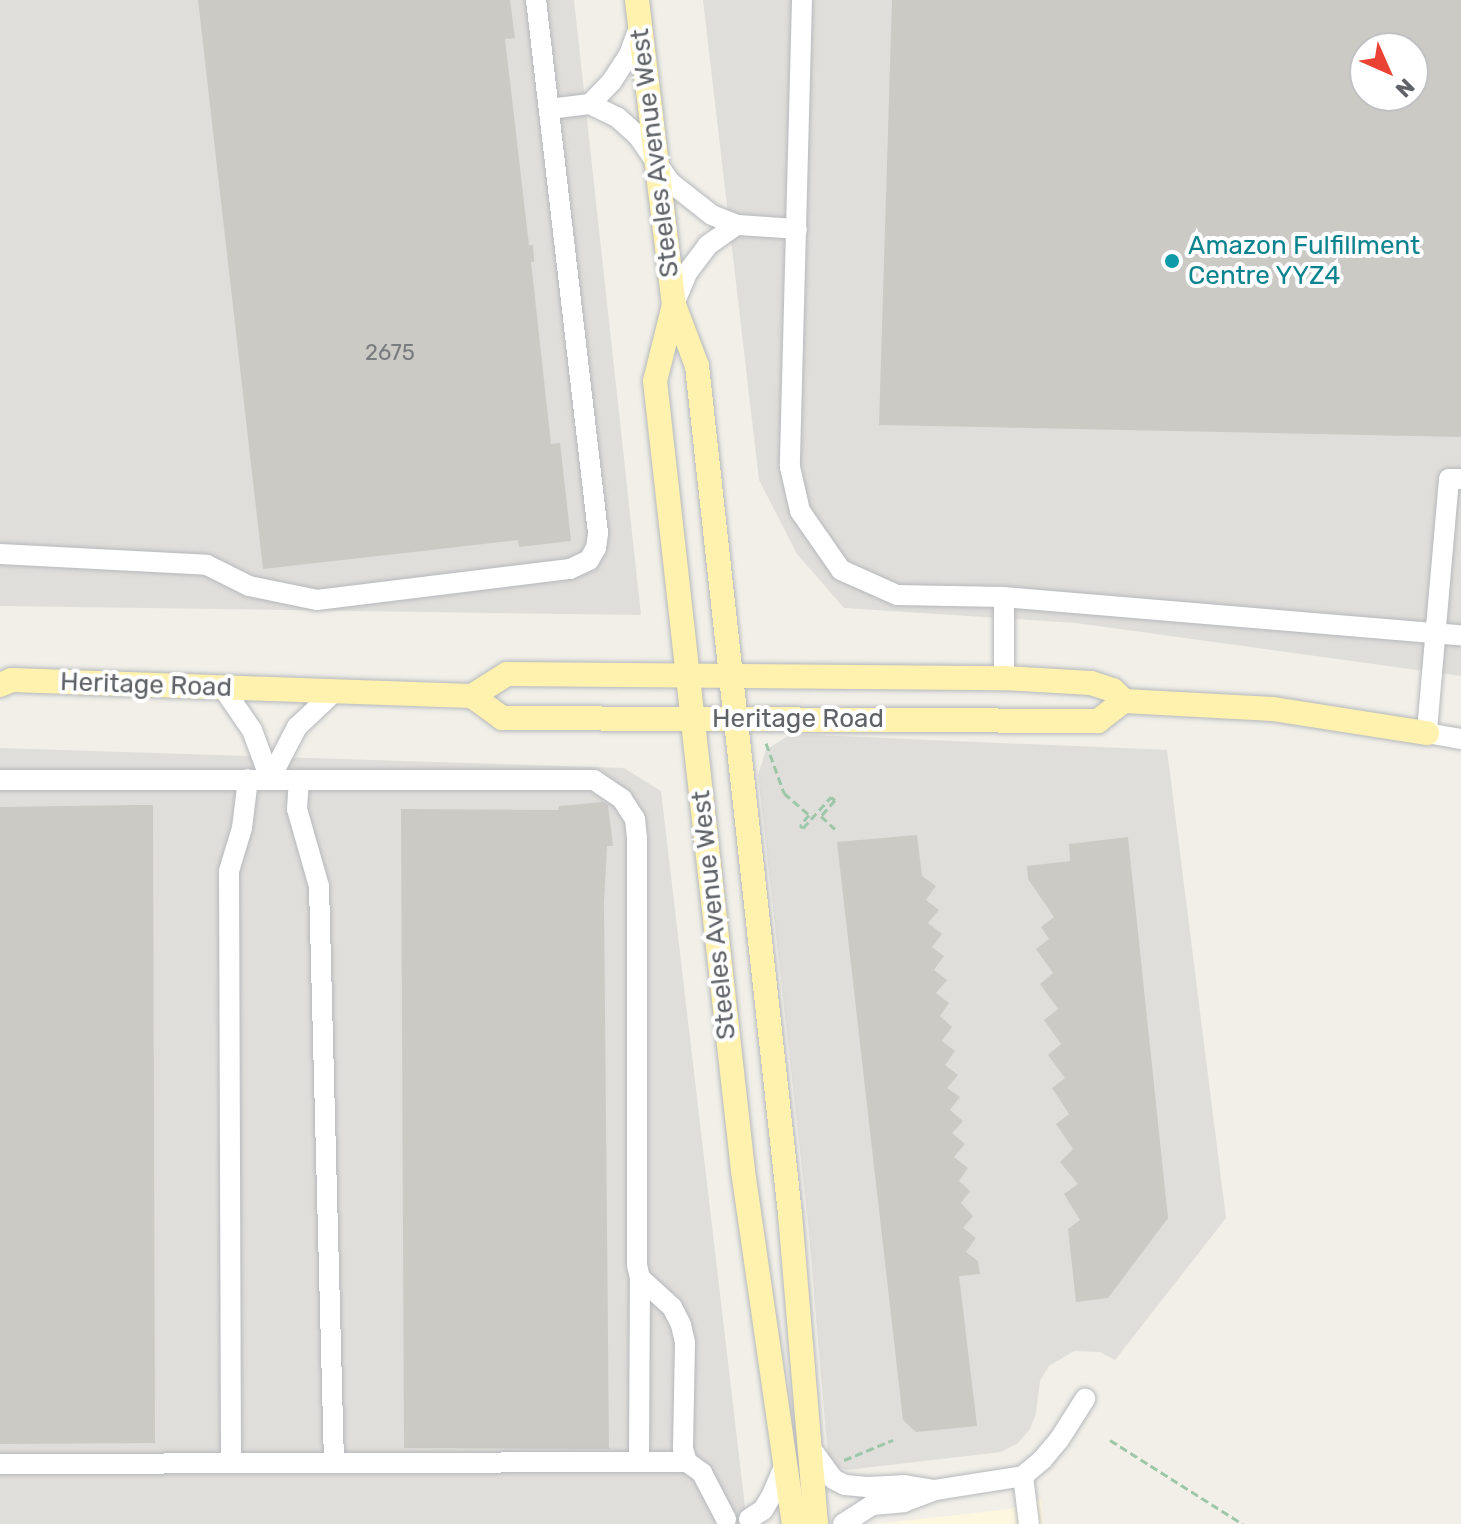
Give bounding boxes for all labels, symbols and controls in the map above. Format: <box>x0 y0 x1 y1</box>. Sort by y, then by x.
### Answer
street label: Steeles Avenue West <box>624 26 686 280</box>
north arrow <box>1349 32 1429 112</box>
text: N <box>1390 73 1420 103</box>
place label: Amazon Fulfillment Centre YYZ4 <box>1188 230 1420 292</box>
marker: Amazon Fulfillment Centre YYZ4 <box>1163 252 1181 270</box>
house number: 2675 <box>365 340 415 366</box>
street label: Heritage Road <box>60 666 232 704</box>
street label: Heritage Road <box>712 703 884 735</box>
street label: Steeles Avenue West <box>685 788 743 1042</box>

